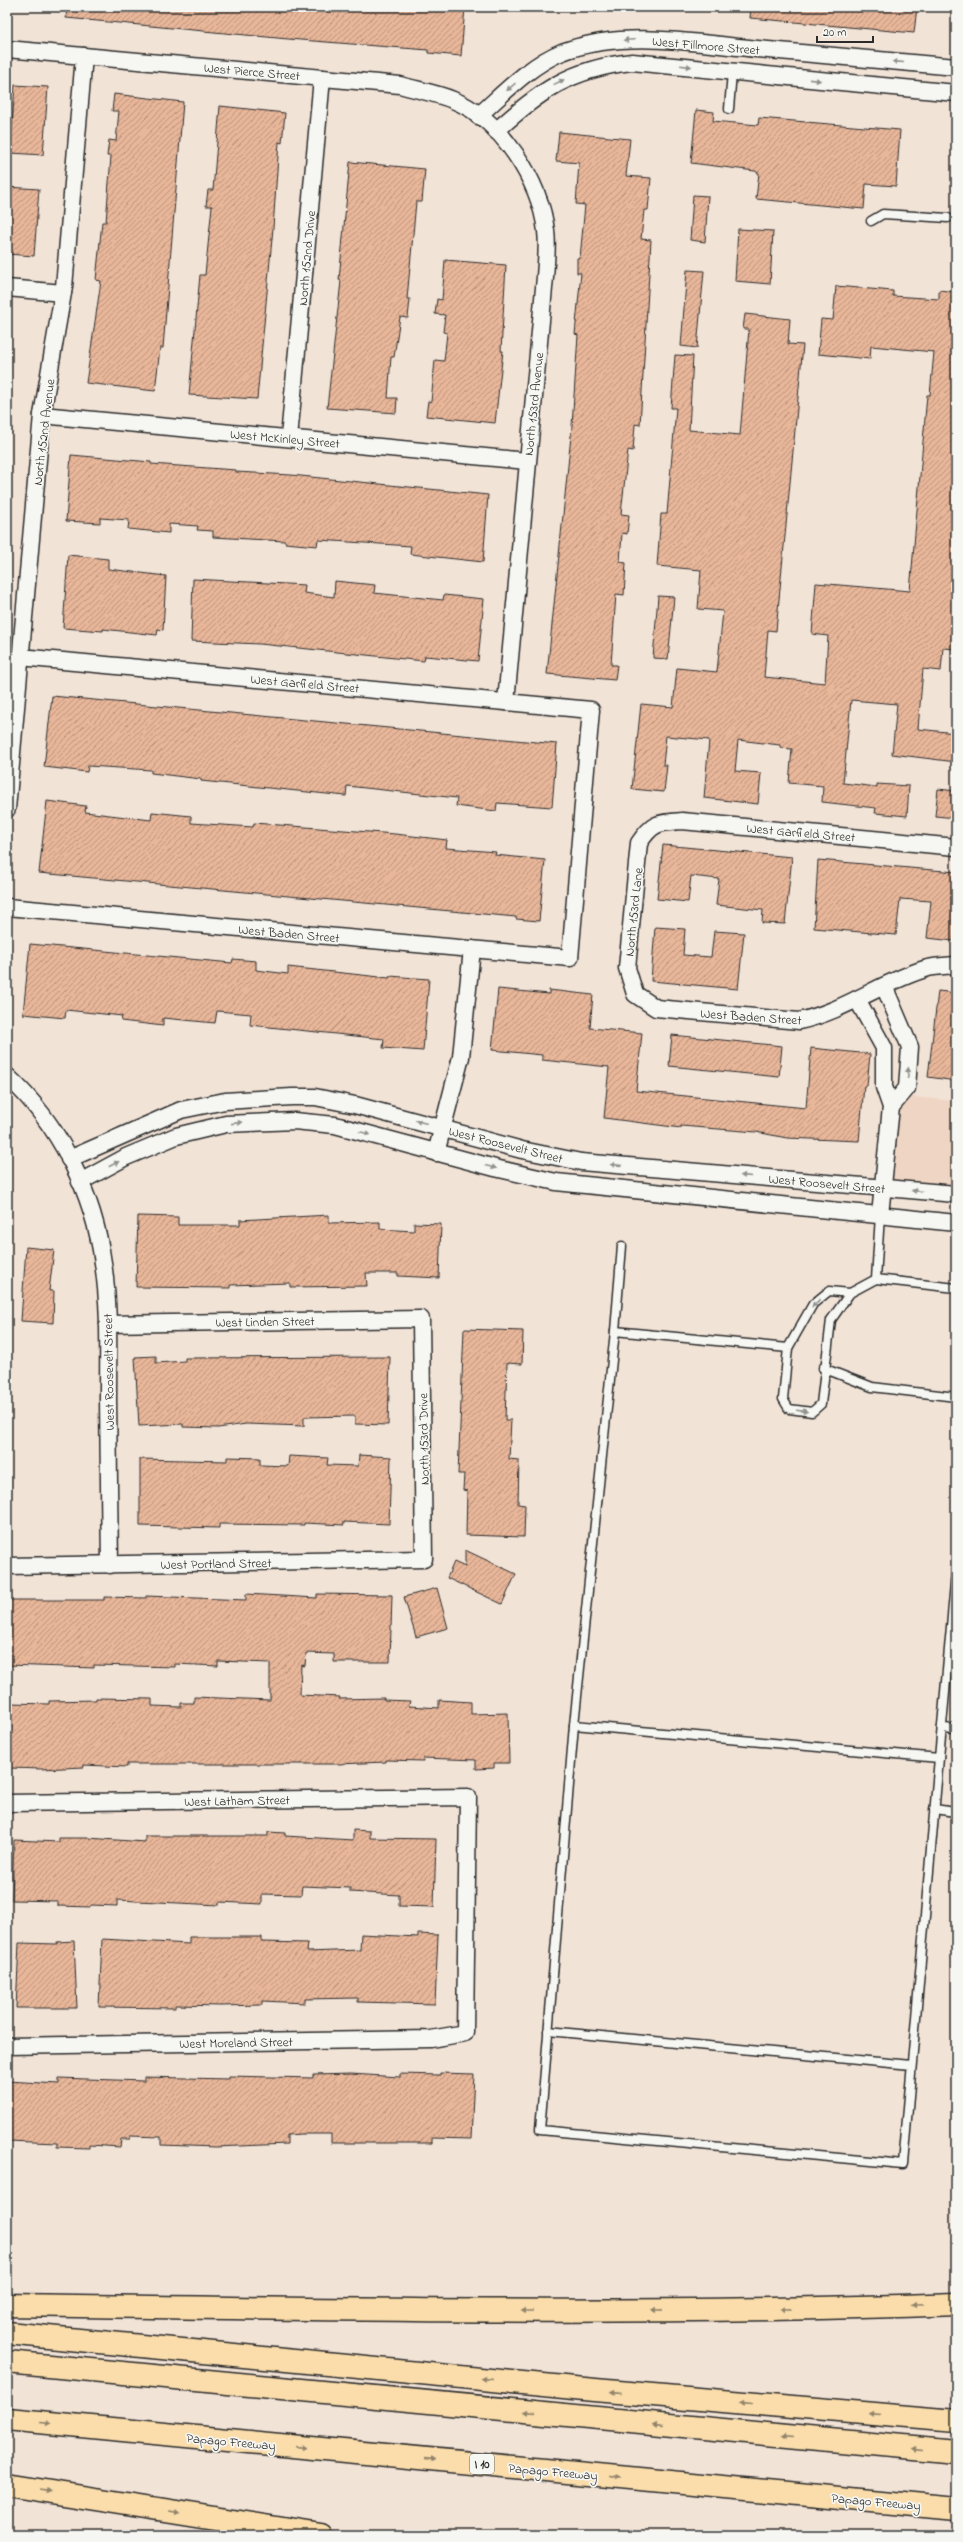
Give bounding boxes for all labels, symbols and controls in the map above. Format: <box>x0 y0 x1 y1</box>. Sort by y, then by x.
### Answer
scale bar <box>817 18 873 44</box>
text: 20 m <box>823 24 846 42</box>
street label: West Fillmore Street <box>651 32 761 61</box>
one-way arrow <box>623 37 635 44</box>
one-way arrow <box>891 58 904 65</box>
street label: West Pierce Street <box>203 59 301 86</box>
one-way arrow <box>680 63 692 69</box>
one-way arrow <box>809 77 821 83</box>
one-way arrow <box>554 79 565 85</box>
one-way arrow <box>506 82 516 92</box>
street label: North 152nd Drive <box>294 210 321 307</box>
street label: North 153rd Avenue <box>520 351 549 457</box>
street label: North 152nd Avenue <box>29 378 60 487</box>
street label: West McKinley Street <box>229 425 341 455</box>
street label: West Garfield Street <box>250 670 361 699</box>
street label: West Garfield Street <box>746 819 857 848</box>
street label: North 153rd Lane <box>620 867 649 957</box>
street label: West Baden Street <box>238 921 341 948</box>
street label: West Baden Street <box>700 1004 803 1031</box>
one-way arrow <box>905 1067 912 1079</box>
one-way arrow <box>415 1119 427 1125</box>
one-way arrow <box>231 1120 243 1126</box>
street label: West Roosevelt Street <box>447 1122 565 1169</box>
one-way arrow <box>360 1130 372 1136</box>
one-way arrow <box>109 1161 120 1167</box>
one-way arrow <box>610 1161 622 1168</box>
one-way arrow <box>485 1164 497 1170</box>
street label: West Roosevelt Street <box>768 1170 887 1199</box>
one-way arrow <box>740 1173 752 1180</box>
one-way arrow <box>911 1188 923 1194</box>
one-way arrow <box>811 1298 821 1307</box>
street label: West Linden Street <box>215 1312 315 1333</box>
street label: West Roosevelt Street <box>99 1313 120 1431</box>
street label: North 153rd Drive <box>414 1393 435 1485</box>
one-way arrow <box>796 1408 808 1414</box>
street label: West Portland Street <box>160 1554 272 1575</box>
street label: West Latham Street <box>184 1791 291 1812</box>
street label: West Moreland Street <box>179 2033 294 2054</box>
one-way arrow <box>911 2302 923 2309</box>
one-way arrow <box>780 2306 793 2312</box>
one-way arrow <box>650 2307 663 2313</box>
one-way arrow <box>520 2308 533 2314</box>
one-way arrow <box>481 2376 493 2383</box>
one-way arrow <box>610 2388 622 2395</box>
one-way arrow <box>740 2400 752 2406</box>
one-way arrow <box>523 2408 535 2415</box>
one-way arrow <box>869 2411 881 2418</box>
one-way arrow <box>40 2420 52 2426</box>
one-way arrow <box>652 2421 664 2427</box>
street label: Papago Freeway <box>185 2429 276 2457</box>
one-way arrow <box>782 2433 794 2440</box>
one-way arrow <box>295 2444 307 2450</box>
one-way arrow <box>911 2445 923 2452</box>
road number: I 10 <box>470 2454 494 2474</box>
one-way arrow <box>424 2456 436 2463</box>
street label: Papago Freeway <box>507 2459 598 2487</box>
one-way arrow <box>609 2473 621 2480</box>
one-way arrow <box>39 2488 52 2494</box>
street label: Papago Freeway <box>830 2489 921 2517</box>
one-way arrow <box>168 2509 180 2515</box>

